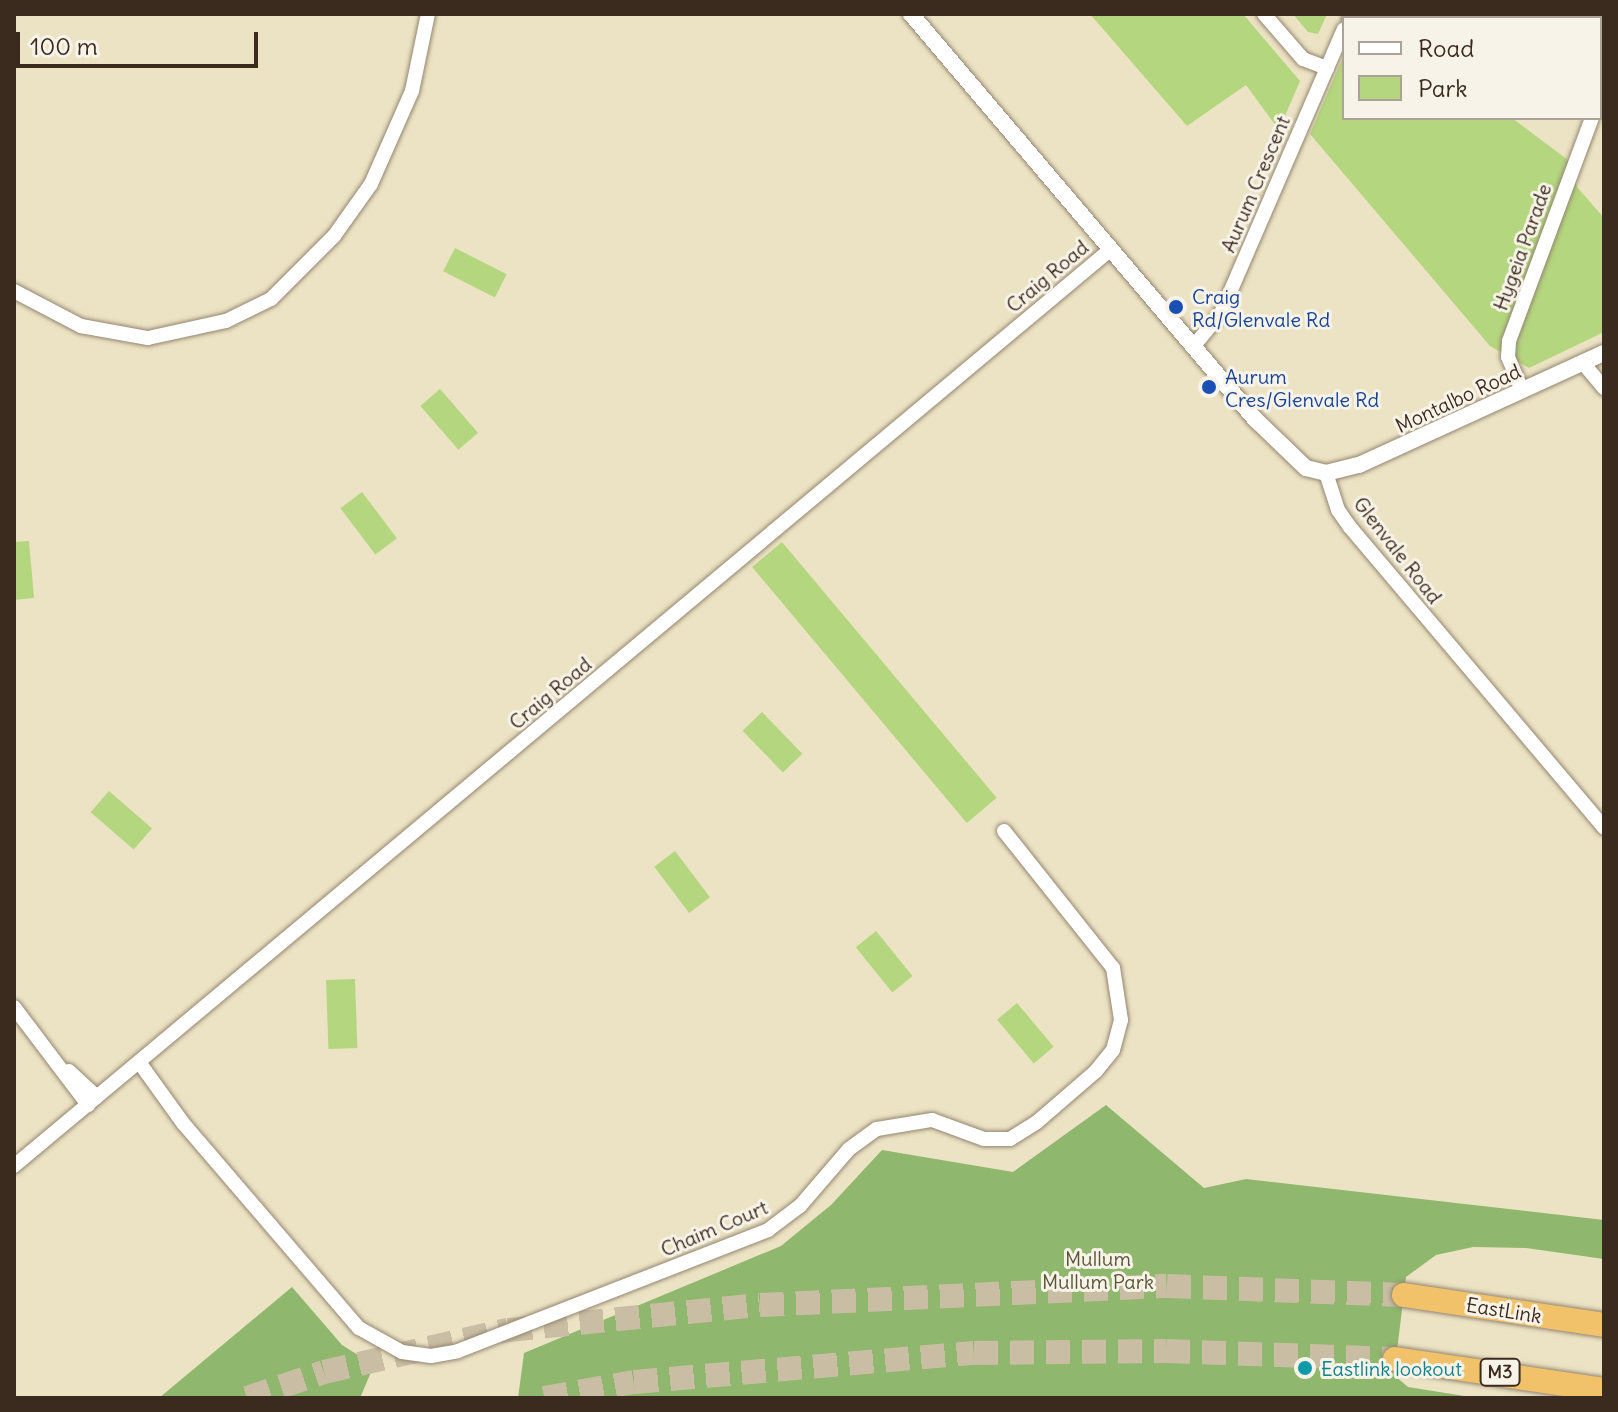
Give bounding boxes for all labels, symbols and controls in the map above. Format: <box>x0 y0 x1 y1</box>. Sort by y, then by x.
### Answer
scale bar <box>20 16 262 66</box>
legend <box>1342 16 1602 120</box>
text: 100 m <box>30 31 98 61</box>
text: Road <box>1418 33 1474 63</box>
text: Park <box>1418 73 1468 103</box>
street label: Aurum Crescent <box>1215 112 1295 256</box>
street label: Hygeia Parade <box>1488 180 1556 314</box>
street label: Craig Road <box>1001 235 1093 317</box>
place label: Craig Rd/Glenvale Rd <box>1192 284 1330 331</box>
marker: Craig Rd/Glenvale Rd <box>1167 298 1185 316</box>
street label: Montalbo Road <box>1392 359 1524 437</box>
place label: Aurum Cres/Glenvale Rd <box>1225 364 1379 411</box>
marker: Aurum Cres/Glenvale Rd <box>1200 378 1218 396</box>
street label: Glenvale Road <box>1349 492 1447 608</box>
street label: Craig Road <box>504 652 596 734</box>
street label: Chaim Court <box>657 1195 771 1261</box>
park label: Mullum Mullum Park <box>1042 1246 1154 1293</box>
street label: EastLink <box>1465 1292 1543 1328</box>
place label: Eastlink lookout <box>1321 1356 1462 1380</box>
road number: M3 <box>1478 1358 1522 1386</box>
marker: Eastlink lookout <box>1296 1359 1314 1377</box>

